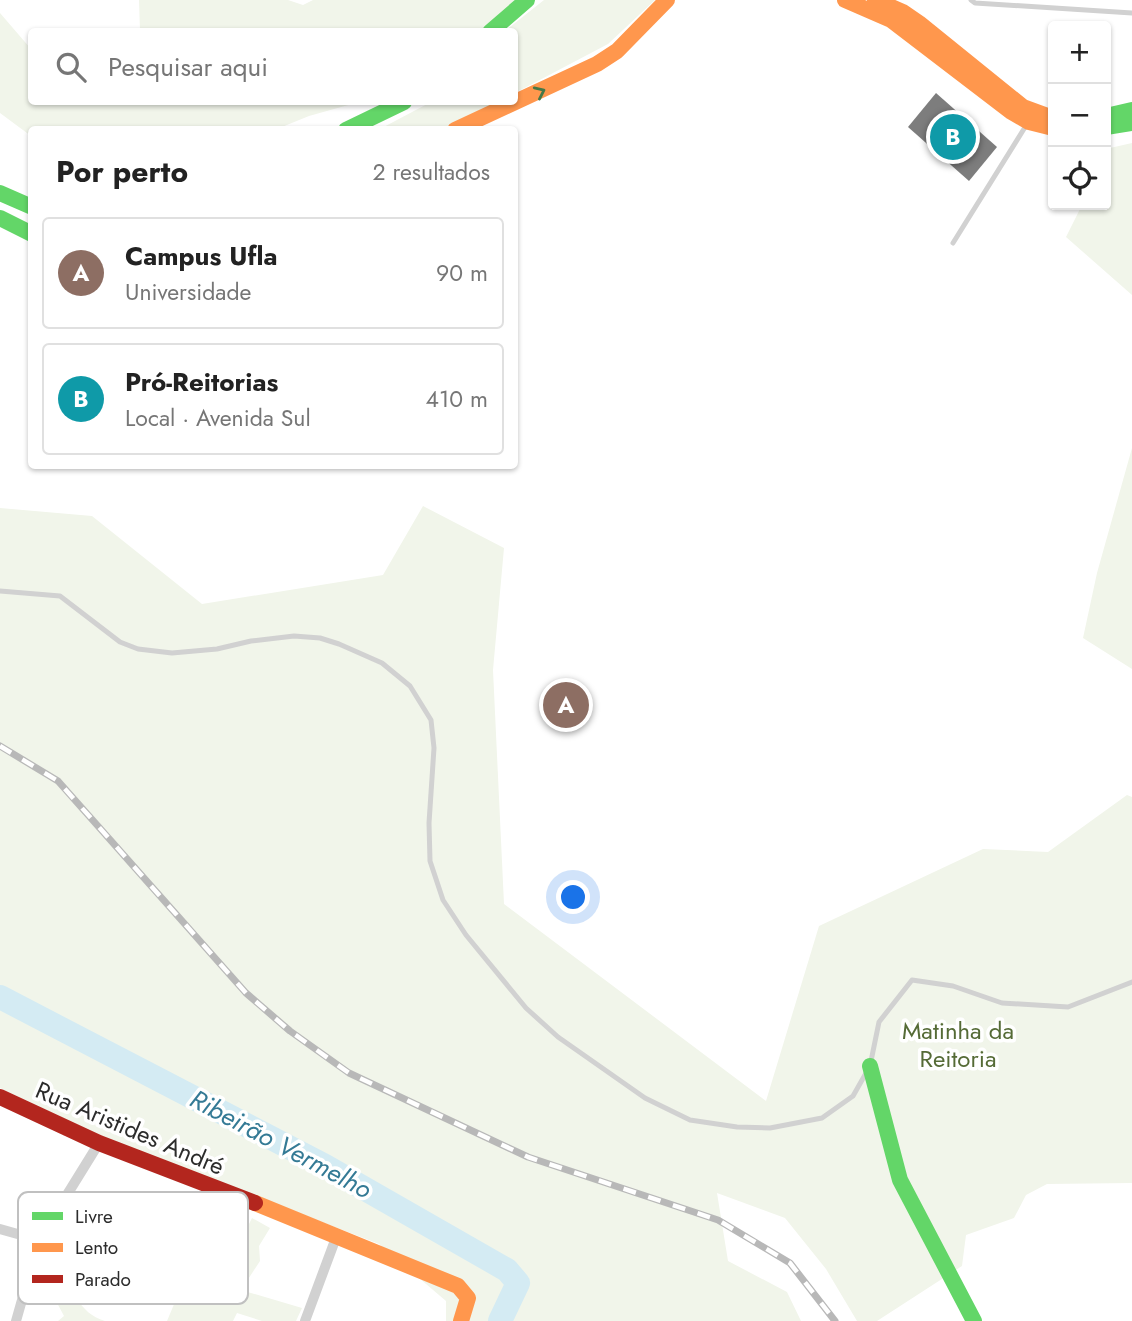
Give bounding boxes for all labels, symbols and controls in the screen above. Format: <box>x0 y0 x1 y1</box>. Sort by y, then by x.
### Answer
map controls <box>1048 21 1111 210</box>
button: + <box>1048 21 1111 84</box>
search box <box>28 28 518 105</box>
icon: search <box>52 48 90 86</box>
text: Pesquisar aqui <box>108 48 268 86</box>
button: − <box>1048 84 1111 147</box>
one-way arrow <box>532 86 545 100</box>
pin: B <box>930 111 976 163</box>
button: locate <box>1048 147 1111 210</box>
text: Por perto <box>56 150 188 193</box>
text: 2 resultados <box>372 155 490 189</box>
text: Campus Ufla <box>125 237 277 275</box>
text: A <box>73 256 89 290</box>
text: 90 m <box>436 256 488 290</box>
text: Universidade <box>125 275 251 309</box>
text: Pró-Reitorias <box>125 363 278 401</box>
text: B <box>73 382 89 416</box>
text: 410 m <box>426 382 488 416</box>
text: Local · Avenida Sul <box>125 401 311 435</box>
pin: A <box>543 679 589 731</box>
your location <box>556 880 590 914</box>
park label: Matinha da Reitoria <box>902 1013 1014 1076</box>
street label: Rua Aristides André <box>30 1072 230 1184</box>
water label: Ribeirão Vermelho <box>183 1080 379 1208</box>
legend <box>18 1192 248 1304</box>
text: Livre <box>75 1203 113 1230</box>
text: Lento <box>75 1234 118 1261</box>
text: Parado <box>75 1266 131 1293</box>

